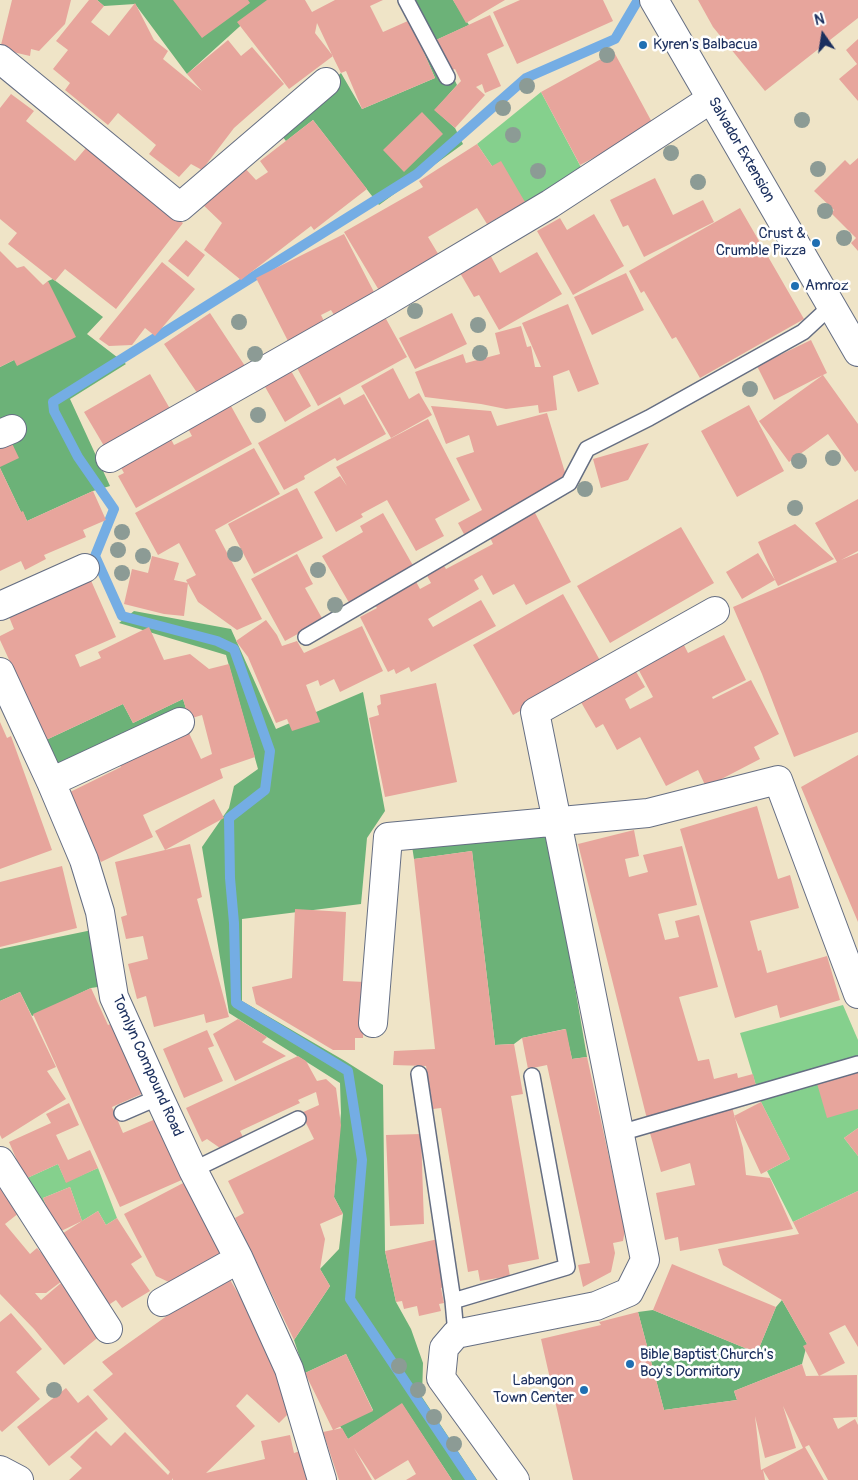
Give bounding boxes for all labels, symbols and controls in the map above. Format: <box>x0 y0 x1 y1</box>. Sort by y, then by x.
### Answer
north arrow <box>798 10 848 60</box>
text: N <box>813 11 826 29</box>
place label: Kyren's Balbacua <box>653 36 758 54</box>
marker: Kyren's Balbacua <box>637 39 649 51</box>
street label: Salvador Extension <box>704 94 778 206</box>
place label: Crust & Crumble Pizza <box>716 225 806 260</box>
marker: Crust & Crumble Pizza <box>810 237 822 249</box>
place label: Amroz <box>805 277 849 295</box>
marker: Amroz <box>789 280 801 292</box>
street label: Tomlyn Compound Road <box>108 992 186 1140</box>
place label: Bible Baptist Church's Boy's Dormitory <box>640 1346 774 1381</box>
marker: Bible Baptist Church's Boy's Dormitory <box>624 1358 636 1370</box>
place label: Labangon Town Center <box>493 1372 574 1407</box>
marker: Labangon Town Center <box>578 1384 590 1396</box>

